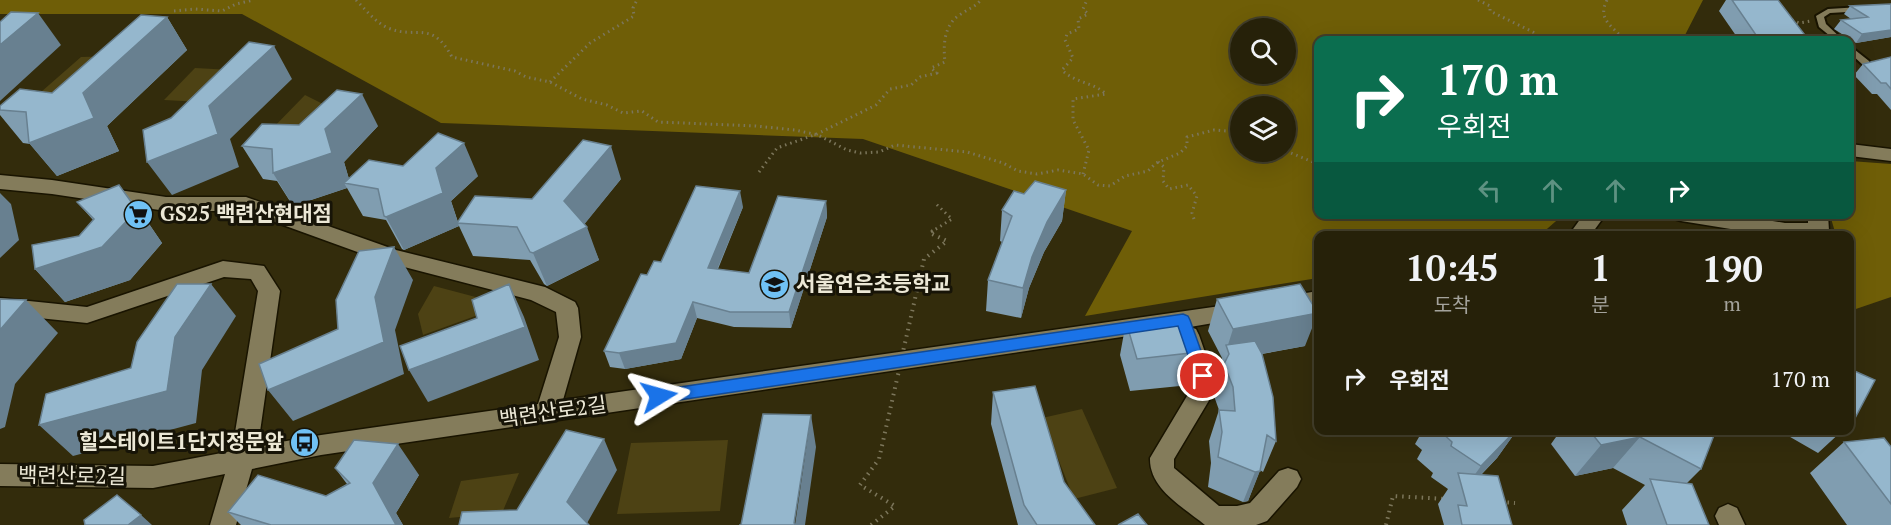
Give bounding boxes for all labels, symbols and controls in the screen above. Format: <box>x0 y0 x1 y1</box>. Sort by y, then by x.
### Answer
map controls <box>1230 18 1296 162</box>
button: search <box>1230 18 1296 84</box>
text: 170 m <box>1437 51 1558 107</box>
icon: right <box>1338 60 1416 138</box>
button: layers <box>1230 96 1296 162</box>
text: 우회전 <box>1437 108 1512 144</box>
icon: left <box>1473 174 1506 207</box>
icon: ahead <box>1536 174 1569 207</box>
icon: ahead <box>1599 174 1632 207</box>
icon: right <box>1662 174 1695 207</box>
supermarket icon: GS25 백련산현대점 <box>123 198 155 230</box>
place label: GS25 백련산현대점 <box>160 199 332 227</box>
text: 10:45 <box>1405 244 1499 291</box>
text: 1 <box>1590 244 1611 291</box>
text: 190 <box>1702 245 1763 292</box>
school or university icon: 서울연은초등학교 <box>759 268 791 300</box>
place label: 서울연은초등학교 <box>796 269 951 297</box>
text: m <box>1724 290 1741 317</box>
text: 도착 <box>1434 291 1470 318</box>
text: 분 <box>1591 291 1610 318</box>
pin <box>1177 350 1228 401</box>
icon: arrive <box>1186 359 1219 392</box>
icon: right <box>1338 362 1371 395</box>
position arrow <box>627 364 691 428</box>
text: 170 m <box>1770 364 1830 393</box>
text: 우회전 <box>1389 365 1450 394</box>
street label: 백련산로2길 <box>498 390 608 432</box>
bus stop icon: 힐스테이트1단지정문앞 <box>289 426 321 458</box>
place label: 힐스테이트1단지정문앞 <box>79 427 284 455</box>
street label: 백련산로2길 <box>18 460 126 490</box>

